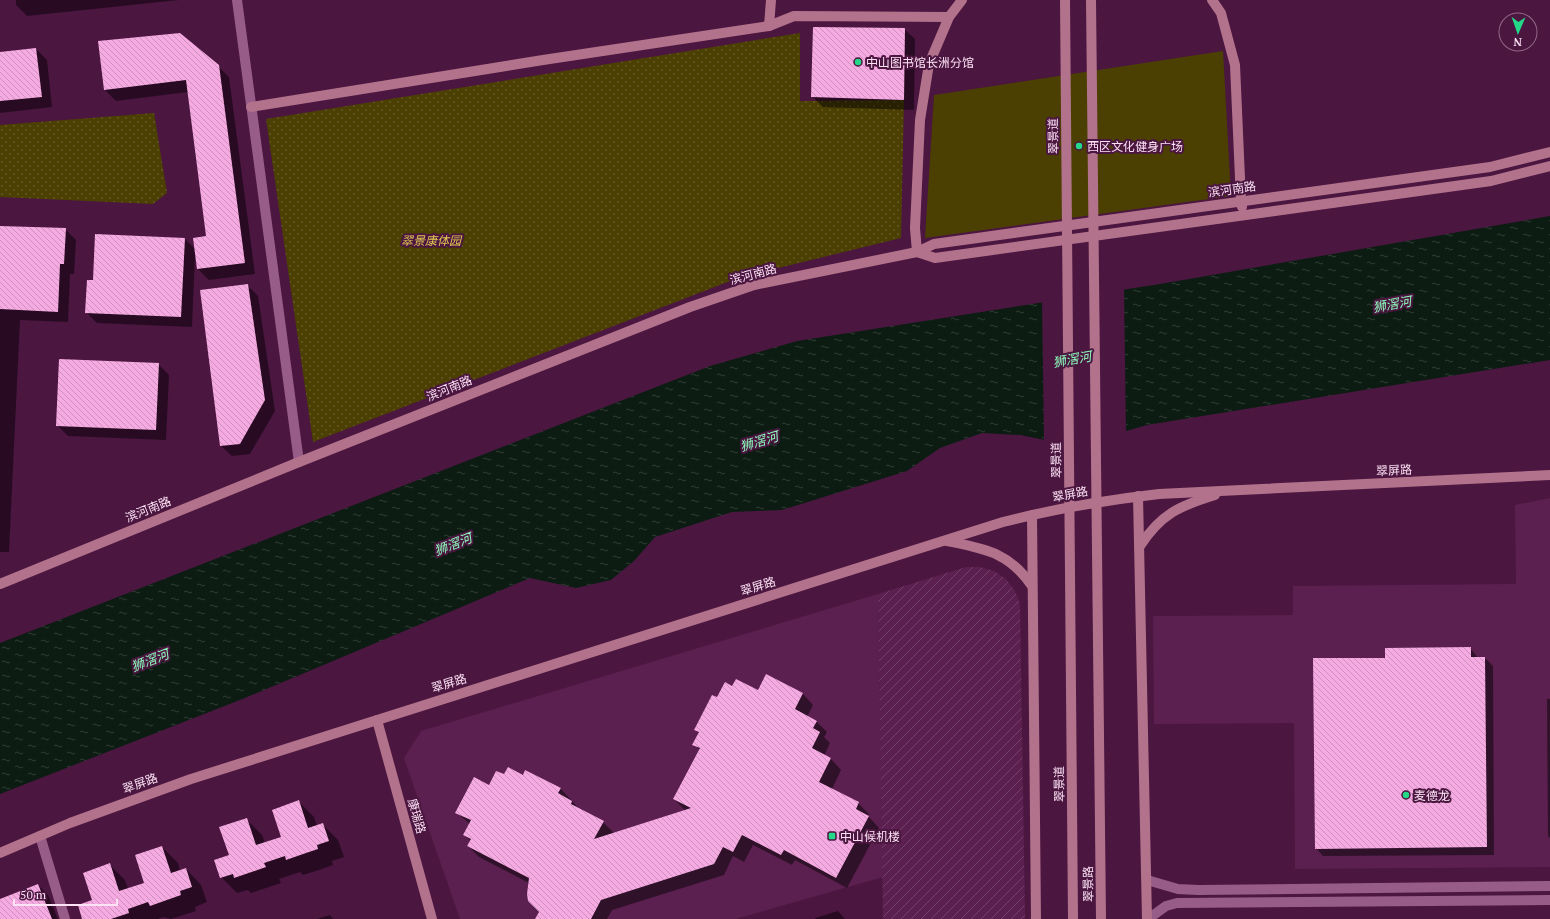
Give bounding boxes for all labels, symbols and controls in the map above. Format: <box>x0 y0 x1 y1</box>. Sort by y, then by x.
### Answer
north arrow <box>1498 12 1538 52</box>
text: N <box>1513 35 1522 49</box>
place label: 中山图书馆长洲分馆 <box>866 55 974 70</box>
marker: 中山图书馆长洲分馆 <box>853 57 863 67</box>
street label: 翠景道 <box>1045 118 1061 154</box>
place label: 西区文化健身广场 <box>1087 139 1183 154</box>
marker: 西区文化健身广场 <box>1074 141 1084 151</box>
street label: 滨河南路 <box>1207 178 1257 200</box>
park label: 翠景康体园 <box>401 233 463 248</box>
street label: 滨河南路 <box>728 261 778 287</box>
water label: 狮滘河 <box>1371 291 1416 316</box>
water label: 狮滘河 <box>1051 346 1096 371</box>
street label: 滨河南路 <box>424 372 474 404</box>
water label: 狮滘河 <box>738 426 783 455</box>
street label: 翠景道 <box>1048 442 1064 478</box>
street label: 翠屏路 <box>1376 462 1412 478</box>
street label: 翠屏路 <box>1051 483 1089 505</box>
street label: 滨河南路 <box>123 493 173 525</box>
water label: 狮滘河 <box>432 528 477 559</box>
street label: 翠屏路 <box>739 574 777 598</box>
water label: 狮滘河 <box>129 644 174 675</box>
street label: 翠屏路 <box>430 671 468 695</box>
street label: 翠景道 <box>1051 766 1067 802</box>
street label: 翠屏路 <box>121 770 159 796</box>
place label: 麦德龙 <box>1414 788 1450 803</box>
marker: 麦德龙 <box>1401 790 1411 800</box>
street label: 康瑞路 <box>405 797 429 835</box>
place label: 中山候机楼 <box>840 829 900 844</box>
marker: 中山候机楼 <box>827 831 837 841</box>
street label: 翠景路 <box>1080 866 1096 902</box>
scale bar <box>14 881 117 907</box>
text: 50 m <box>20 887 47 902</box>

